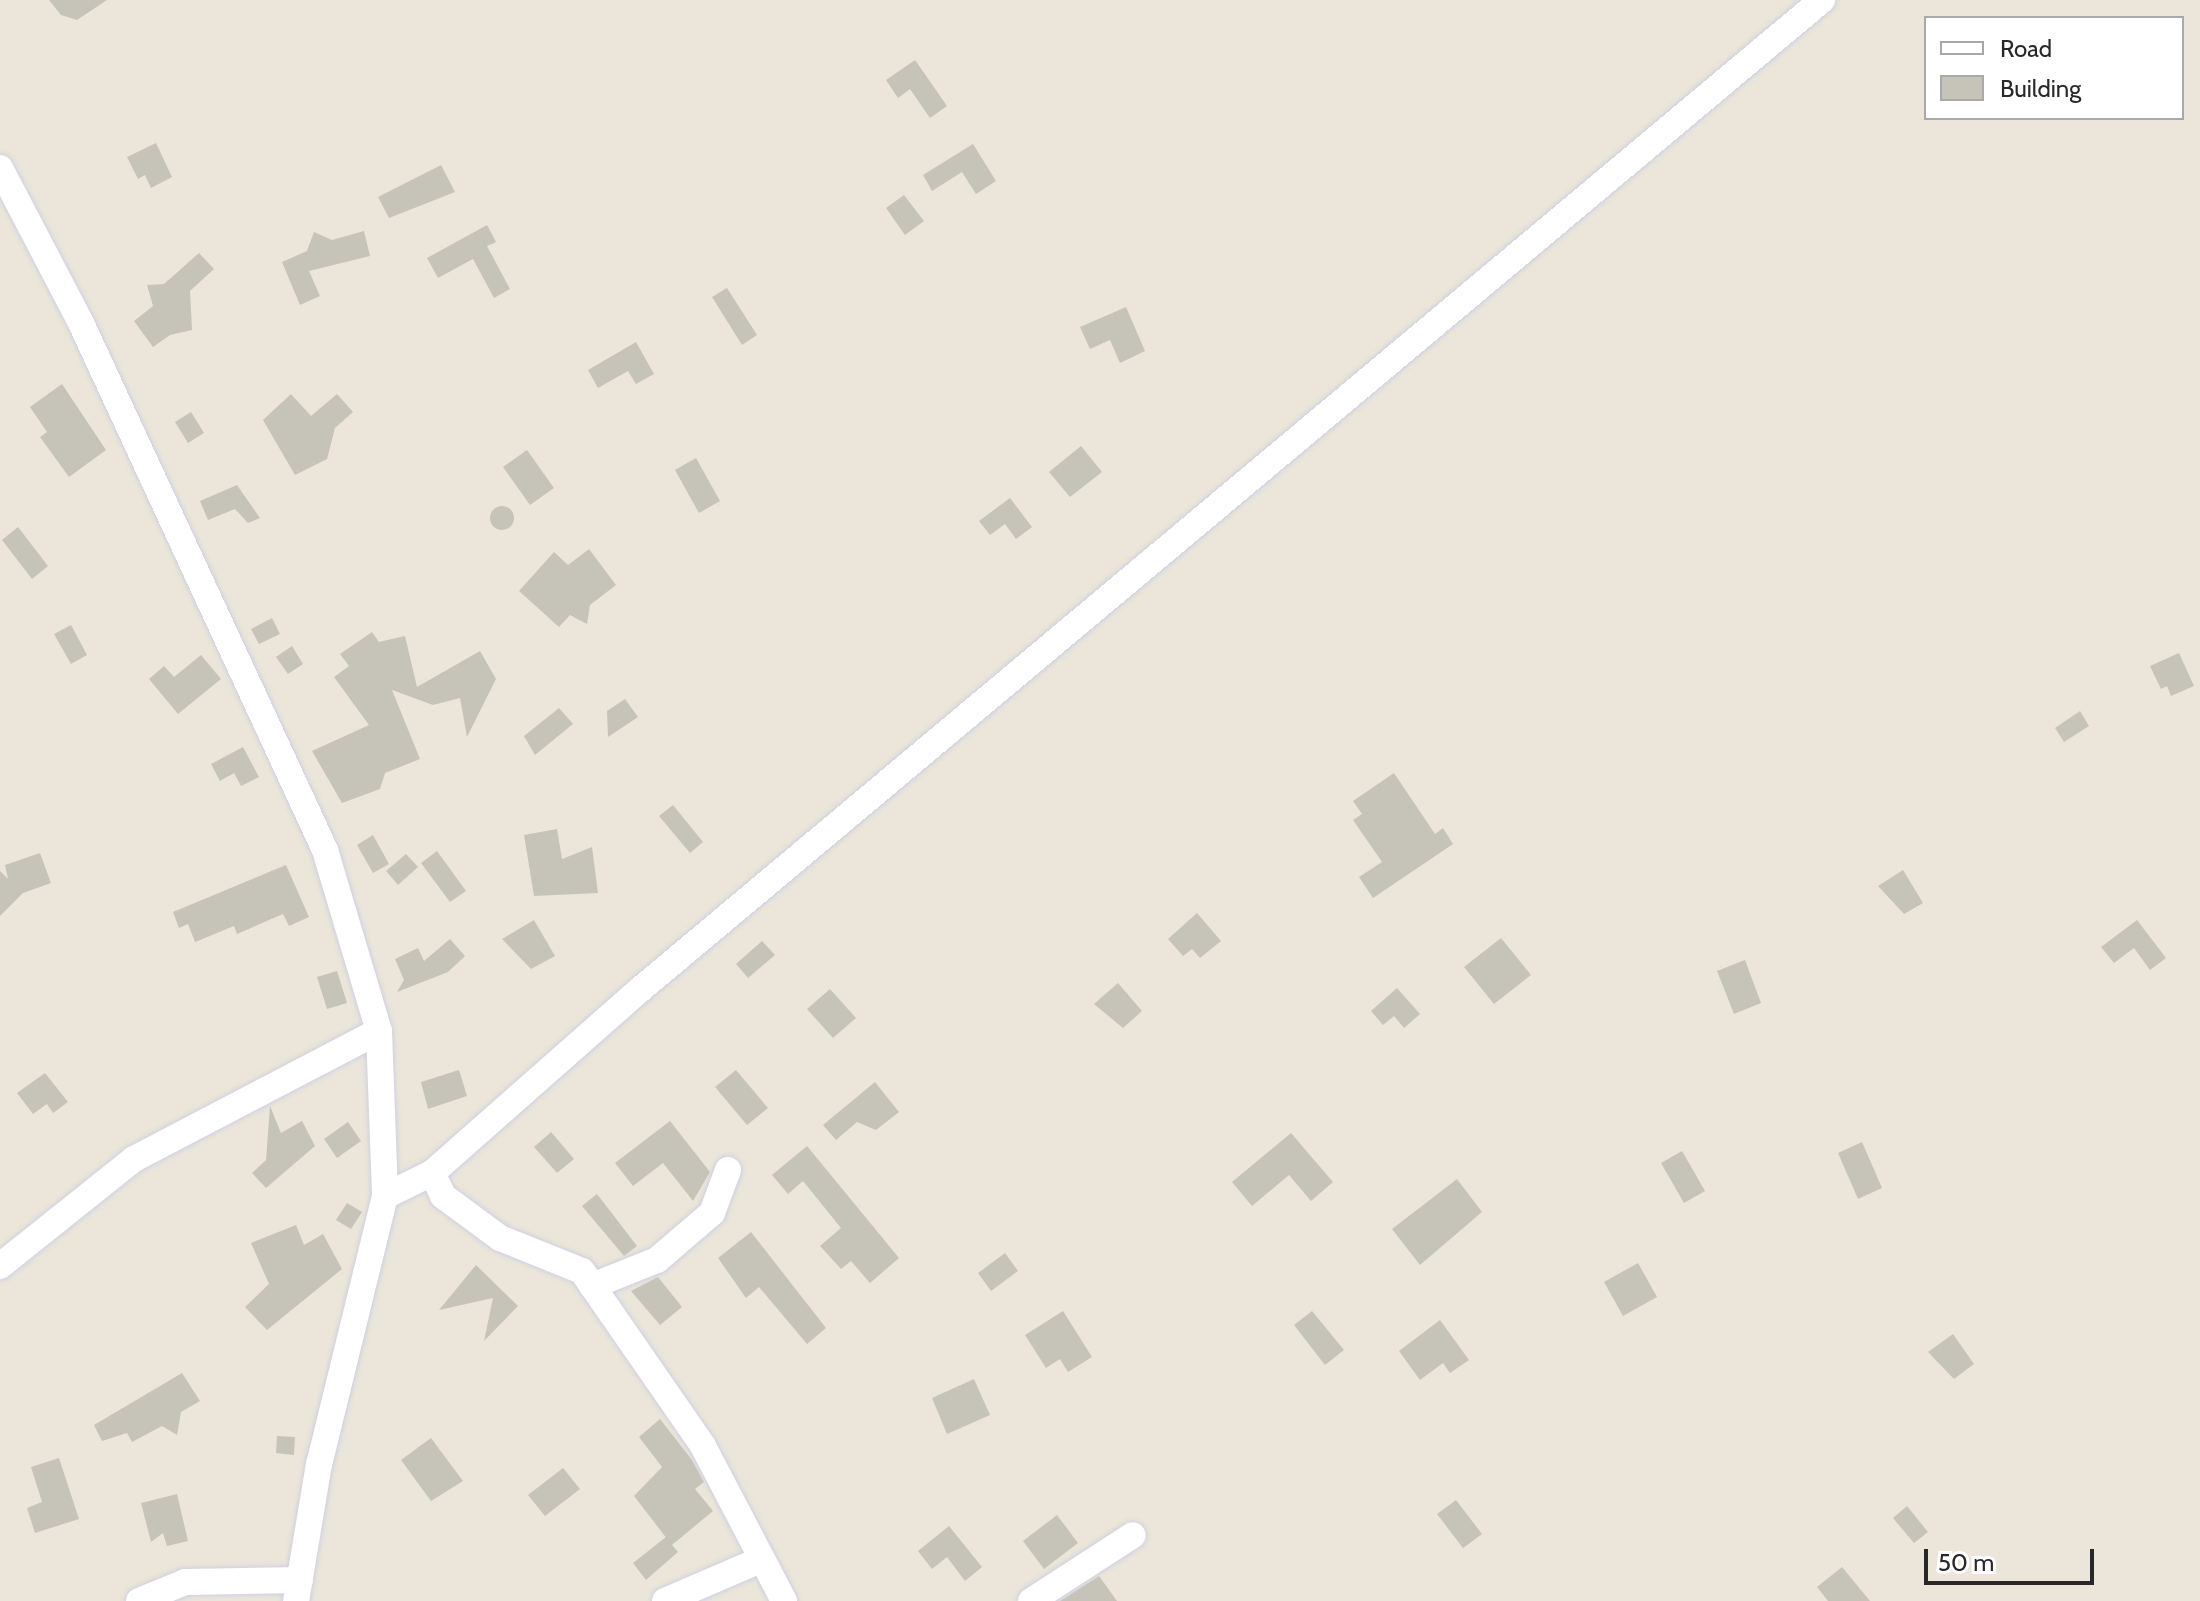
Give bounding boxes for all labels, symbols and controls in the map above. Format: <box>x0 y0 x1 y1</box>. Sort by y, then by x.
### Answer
legend <box>1924 16 2184 120</box>
text: Road <box>2000 34 2052 63</box>
text: Building <box>2000 74 2081 103</box>
scale bar <box>1928 1533 2098 1583</box>
text: 50 m <box>1938 1548 1994 1577</box>

